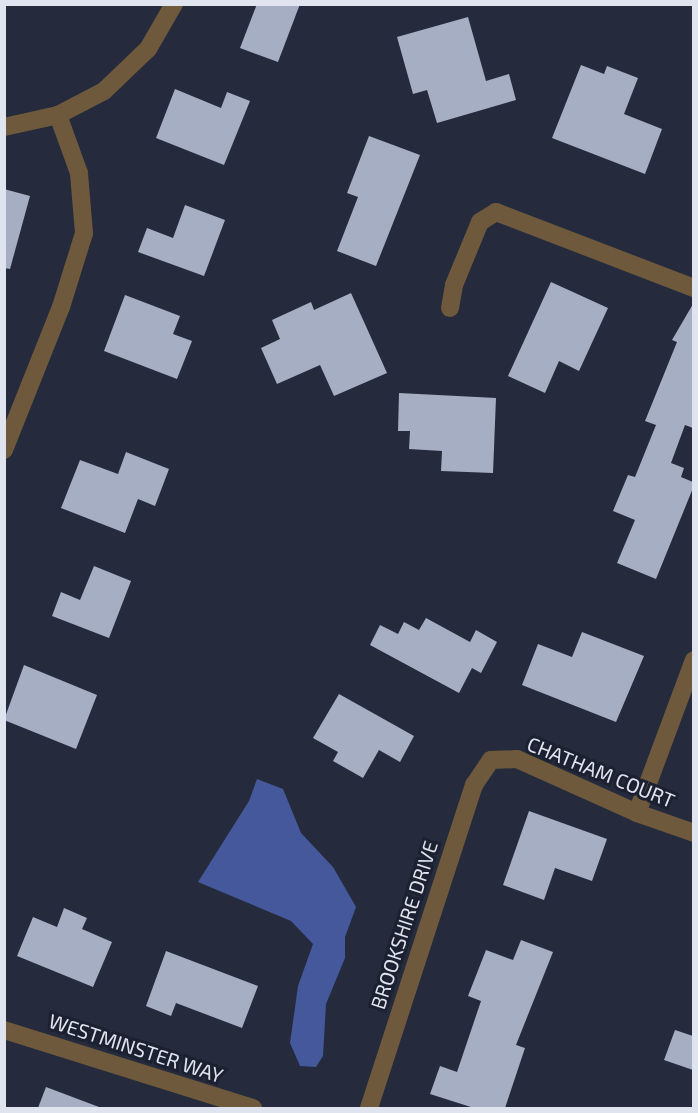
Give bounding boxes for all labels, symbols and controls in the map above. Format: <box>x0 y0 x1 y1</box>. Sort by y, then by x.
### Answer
street label: CHATHAM COURT <box>524 731 678 813</box>
street label: BROOKSHIRE DRIVE <box>365 838 443 1012</box>
street label: WESTMINSTER WAY <box>46 1008 226 1088</box>

